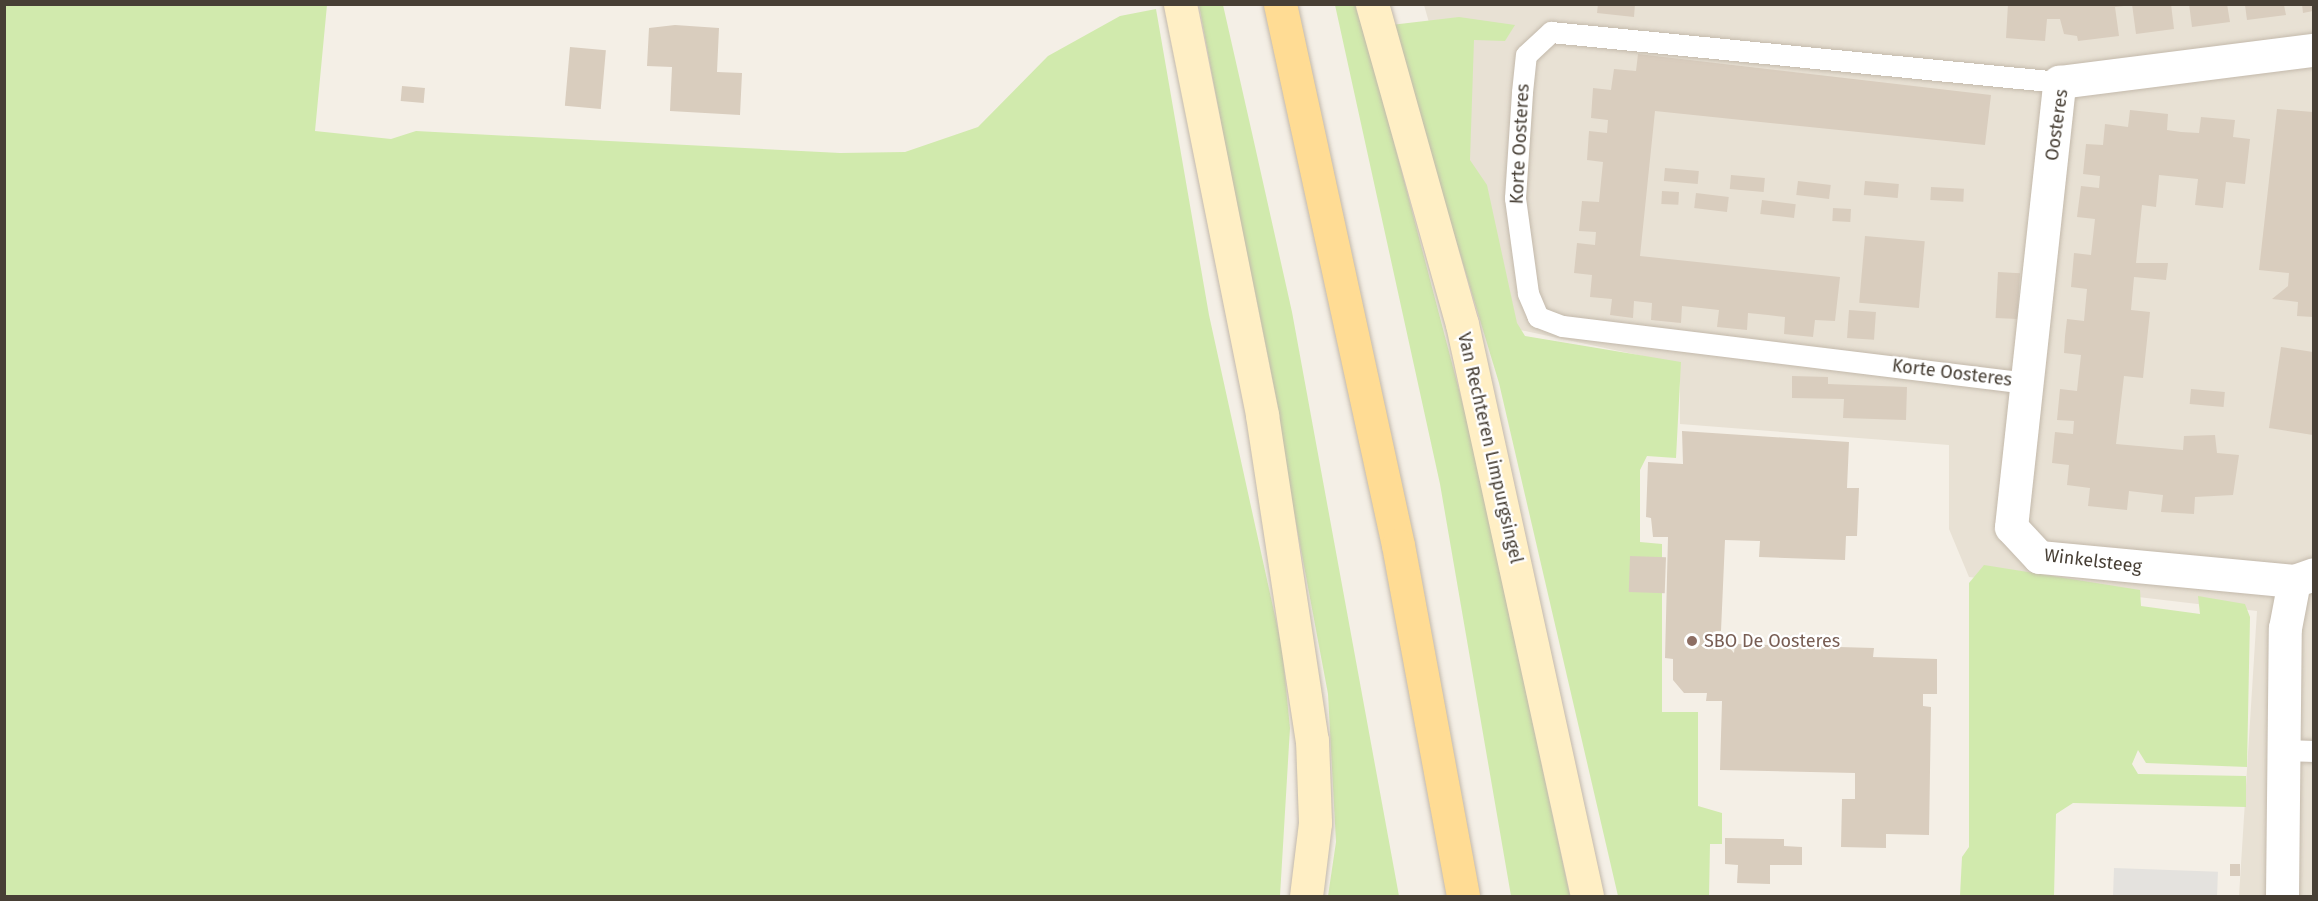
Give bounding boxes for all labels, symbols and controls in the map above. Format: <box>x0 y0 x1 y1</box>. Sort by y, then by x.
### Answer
street label: Korte Oosteres <box>1506 83 1534 205</box>
street label: Oosteres <box>2041 88 2073 162</box>
street label: Van Rechteren Limpurgsingel <box>1453 330 1527 566</box>
street label: Korte Oosteres <box>1891 355 2013 391</box>
street label: Winkelsteeg <box>2043 544 2143 578</box>
place label: SBO De Oosteres <box>1704 630 1840 652</box>
marker: SBO De Oosteres <box>1685 634 1699 648</box>

